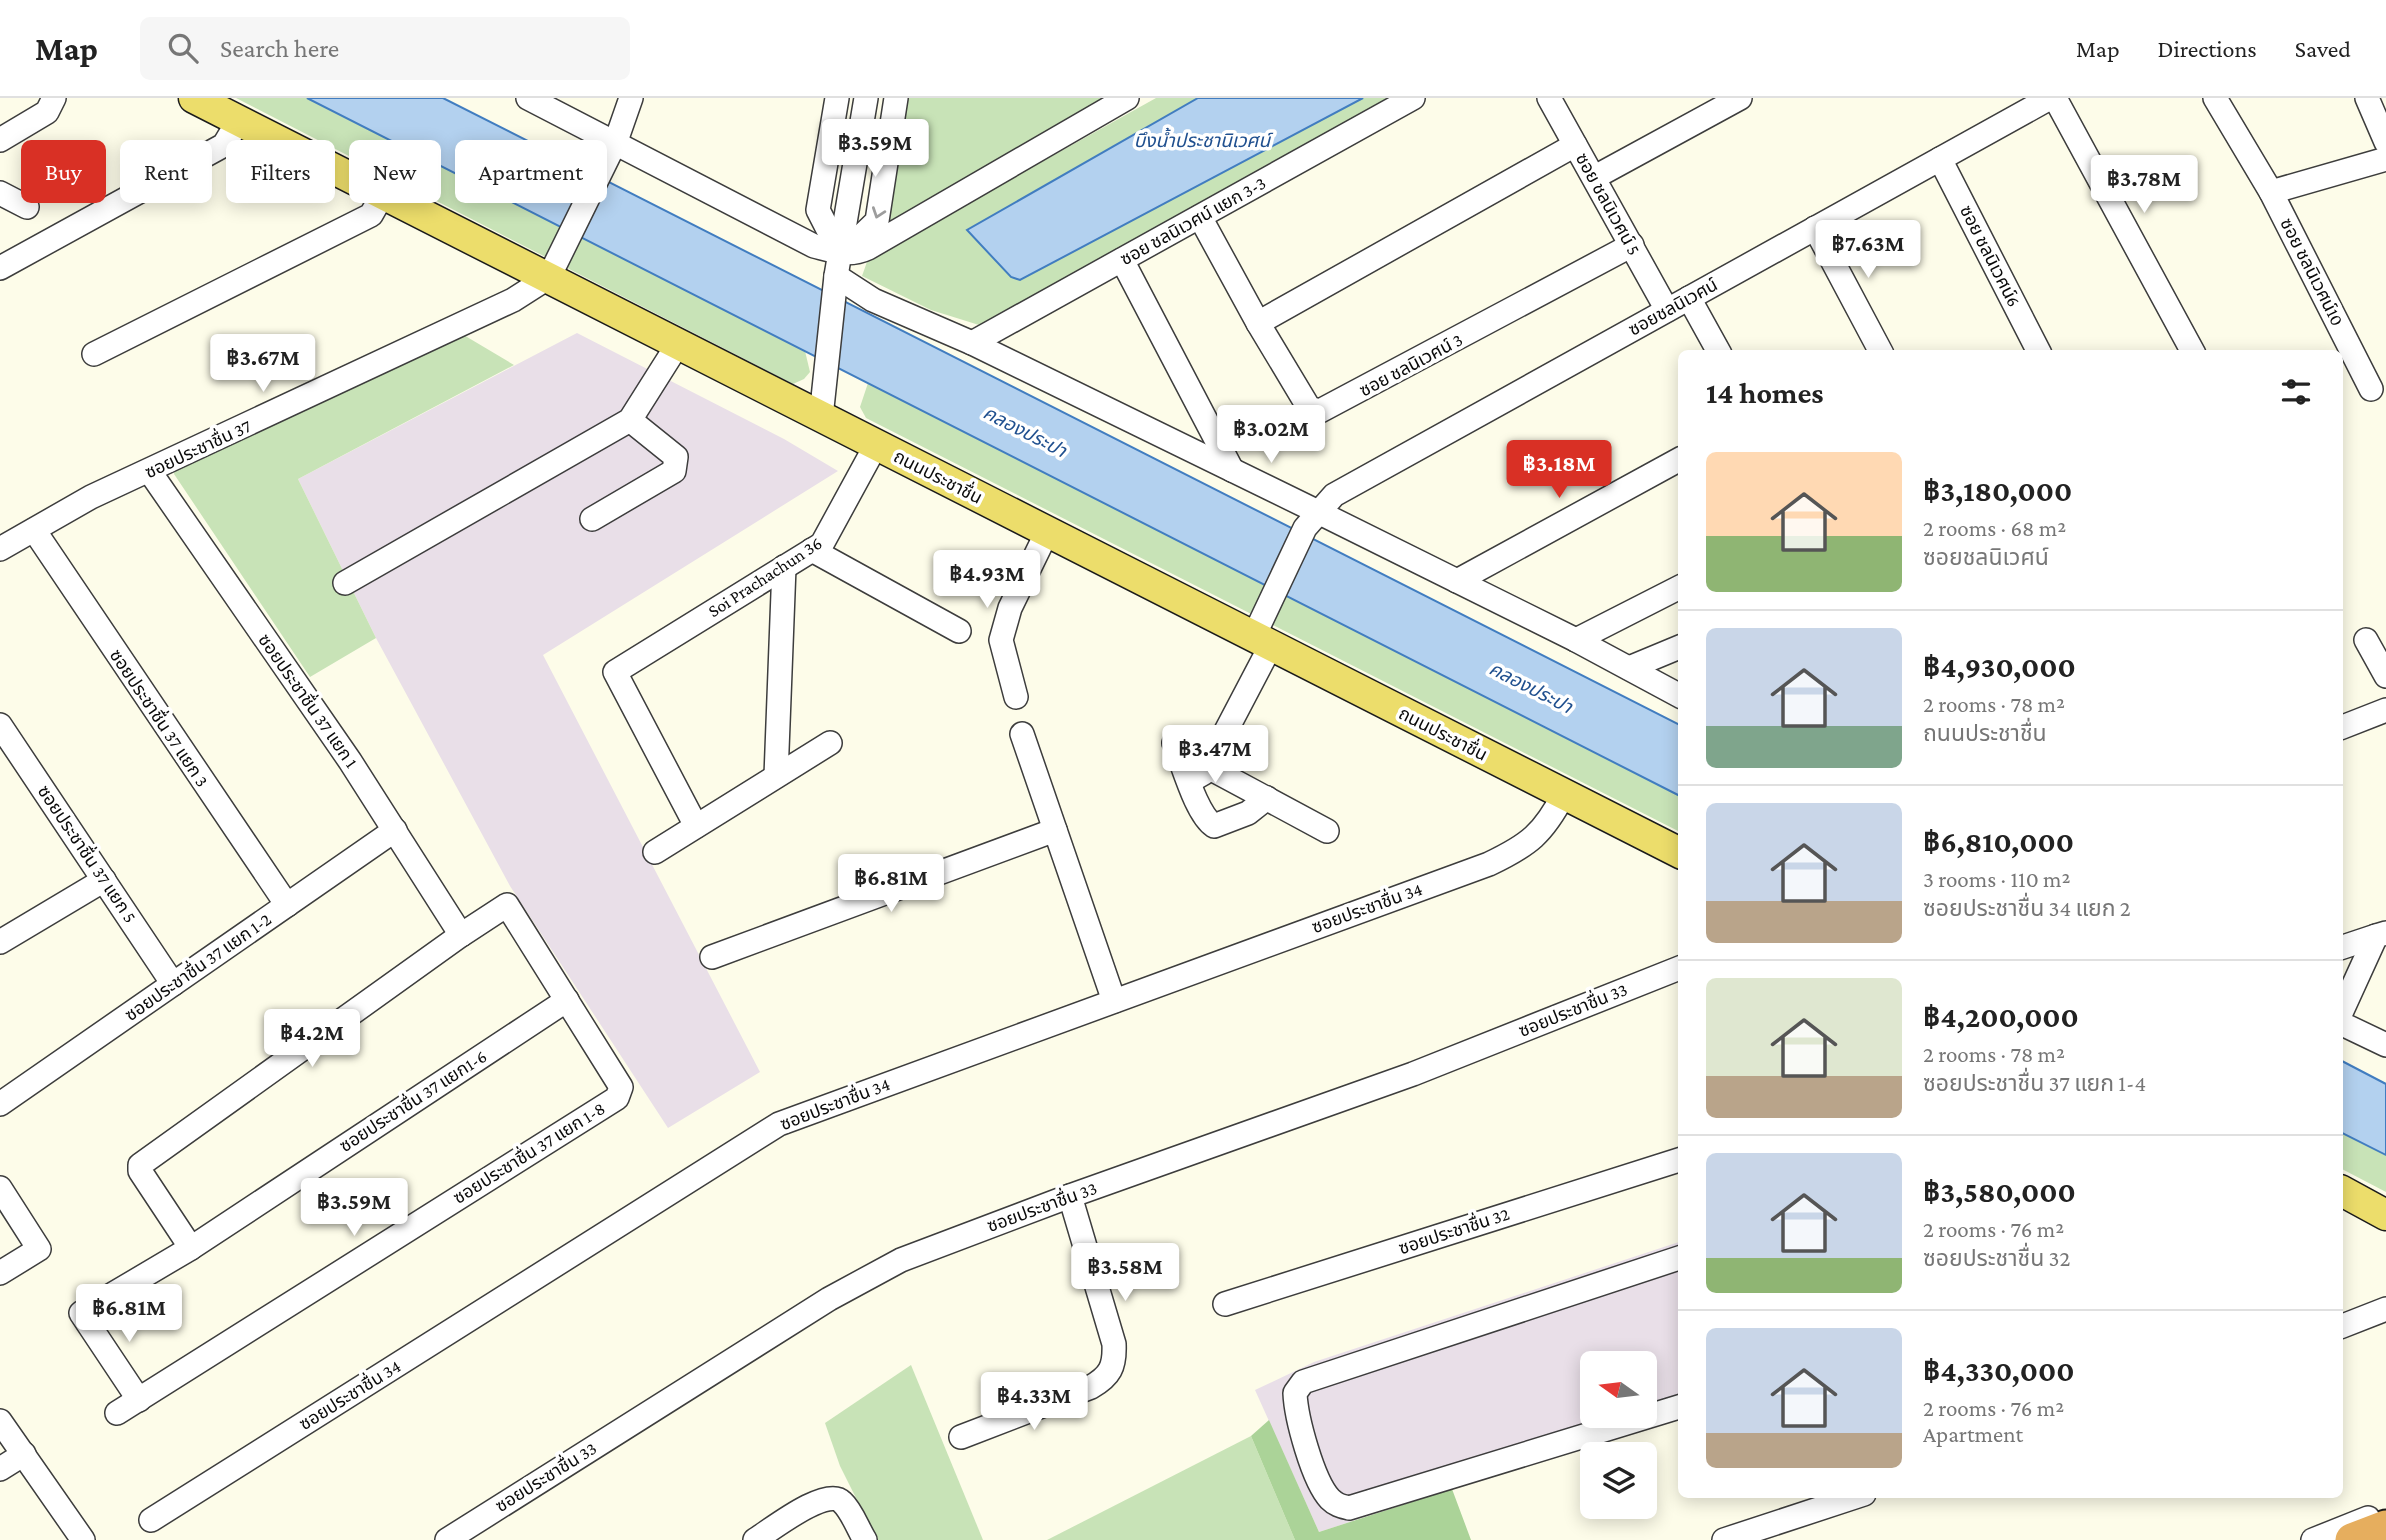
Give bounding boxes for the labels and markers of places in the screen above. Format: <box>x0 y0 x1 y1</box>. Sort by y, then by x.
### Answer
pin: ฿3.59M <box>818 120 932 179</box>
pin: ฿3.78M <box>2087 156 2201 215</box>
pin: ฿7.63M <box>1811 220 1925 280</box>
pin: ฿3.67M <box>206 334 320 394</box>
pin: ฿3.02M <box>1214 406 1328 465</box>
pin: ฿3.18M <box>1502 440 1616 500</box>
pin: ฿4.93M <box>930 550 1044 610</box>
pin: ฿3.47M <box>1158 726 1272 785</box>
pin: ฿6.81M <box>834 854 948 914</box>
pin: ฿4.2M <box>263 1010 361 1069</box>
pin: ฿3.59M <box>297 1178 411 1238</box>
pin: ฿3.58M <box>1068 1244 1182 1303</box>
pin: ฿6.81M <box>72 1284 186 1344</box>
pin: ฿4.33M <box>977 1372 1091 1432</box>

